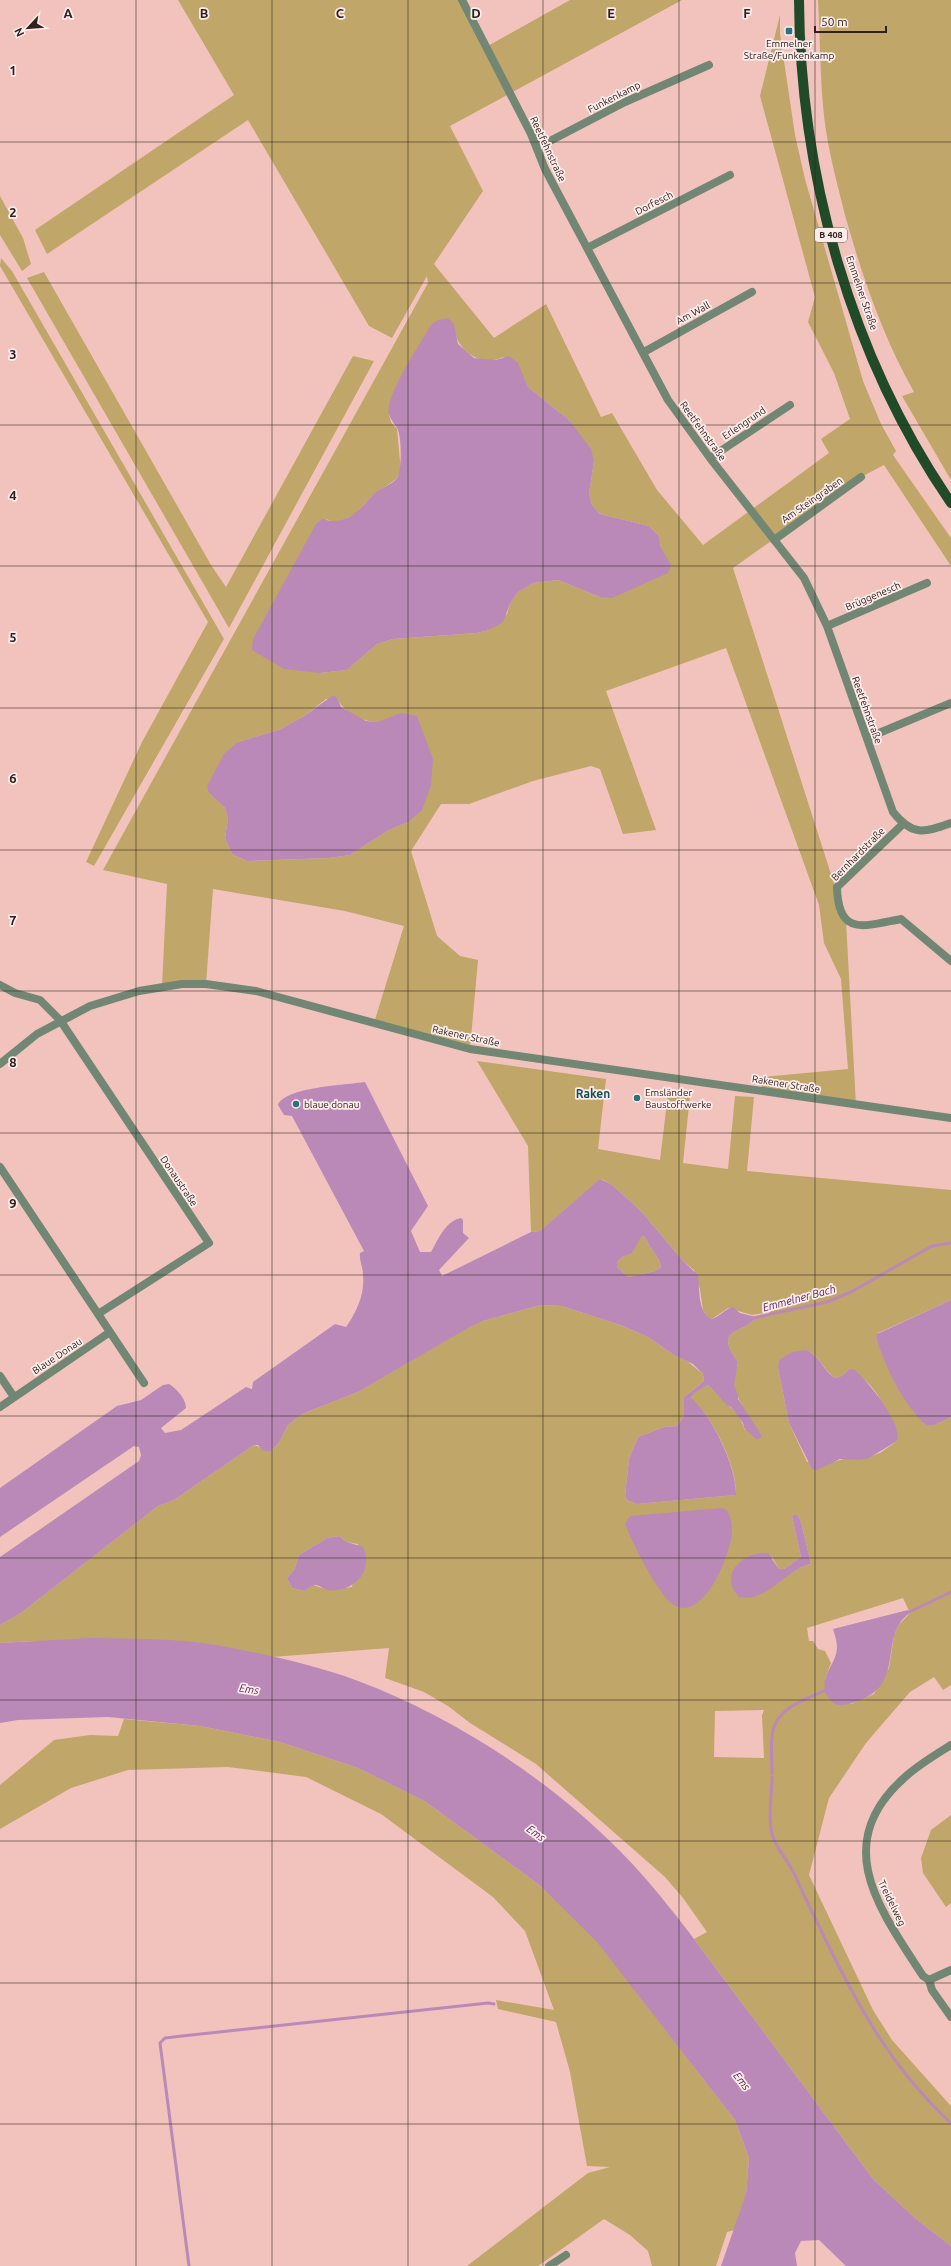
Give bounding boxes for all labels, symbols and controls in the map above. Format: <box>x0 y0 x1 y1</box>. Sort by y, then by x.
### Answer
text: A <box>63 6 73 20</box>
text: B <box>200 6 209 20</box>
text: C <box>336 6 345 20</box>
text: D <box>471 6 481 20</box>
text: E <box>607 6 615 20</box>
text: F <box>743 6 751 20</box>
north arrow <box>8 8 48 48</box>
scale bar <box>815 8 886 34</box>
text: 50 m <box>821 15 848 28</box>
text: N <box>12 26 26 39</box>
marker: Emmelner Straße/Funkenkamp <box>784 26 794 36</box>
place label: Emmelner Straße/Funkenkamp <box>744 38 834 61</box>
text: 1 <box>9 63 17 77</box>
street label: Funkenkamp <box>586 79 642 115</box>
street label: Reetfehnstraße <box>528 115 568 183</box>
street label: Dorfesch <box>633 189 675 217</box>
text: 2 <box>9 205 17 219</box>
road number: B 408 <box>815 228 847 242</box>
street label: Emmelner Straße <box>844 254 880 332</box>
street label: Am Wall <box>674 299 712 327</box>
text: 3 <box>9 347 17 361</box>
street label: Reetfehnstraße <box>678 399 728 463</box>
street label: Erlengrund <box>720 404 768 442</box>
street label: Am Steingraben <box>779 475 845 525</box>
text: 4 <box>9 488 17 502</box>
street label: Brüggenesch <box>844 579 902 613</box>
text: 5 <box>9 630 17 644</box>
street label: Reetfehnstraße <box>850 675 884 745</box>
text: 6 <box>9 771 17 785</box>
street label: Bernhardstraße <box>829 825 887 883</box>
text: 7 <box>9 913 17 927</box>
street label: Rakener Straße <box>431 1023 501 1049</box>
text: 8 <box>9 1055 17 1069</box>
street label: Rakener Straße <box>751 1073 821 1095</box>
district label: Raken <box>576 1087 610 1100</box>
place label: Emsländer Baustoffwerke <box>645 1087 712 1110</box>
marker: Emsländer Baustoffwerke <box>632 1093 642 1103</box>
marker: blaue donau <box>291 1099 301 1109</box>
place label: blaue donau <box>304 1099 359 1110</box>
street label: Donaustraße <box>158 1154 200 1208</box>
text: 9 <box>9 1196 17 1210</box>
water label: Emmelner Bach <box>761 1282 837 1314</box>
street label: Blaue Donau <box>30 1335 84 1377</box>
water label: Ems <box>238 1682 260 1696</box>
water label: Ems <box>524 1822 548 1844</box>
street label: Treidelweg <box>876 1878 908 1928</box>
water label: Ems <box>731 2070 753 2093</box>

